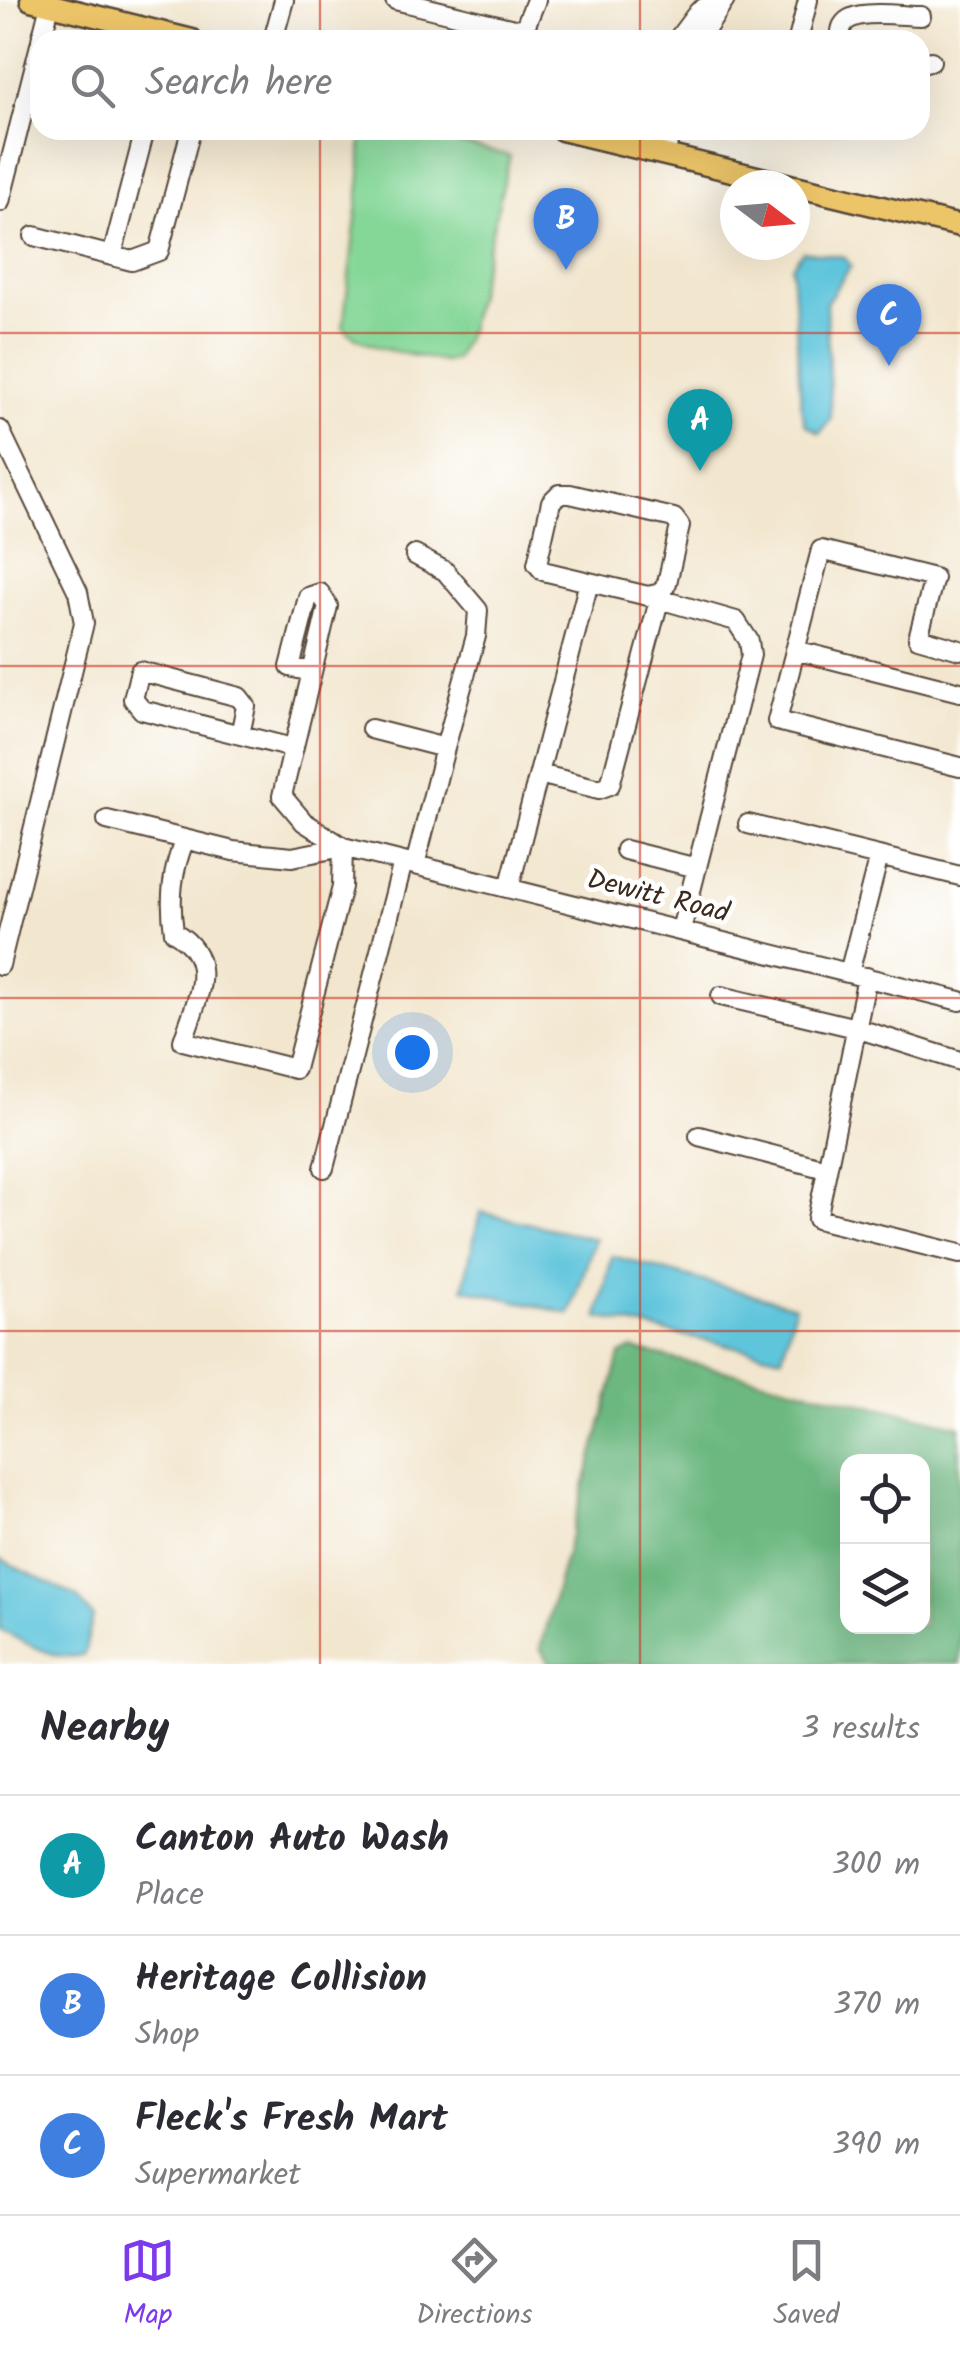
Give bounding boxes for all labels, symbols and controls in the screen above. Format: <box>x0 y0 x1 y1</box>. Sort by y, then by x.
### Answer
search box <box>30 30 930 140</box>
text: Search here <box>145 55 332 115</box>
icon: search <box>65 58 120 113</box>
north arrow <box>720 170 810 260</box>
pin: B <box>534 188 598 270</box>
pin: C <box>856 284 922 366</box>
pin: A <box>668 388 732 471</box>
street label: Dewitt Road <box>582 858 735 937</box>
your location <box>387 1027 438 1078</box>
map controls <box>840 1454 930 1634</box>
button: locate <box>840 1454 930 1544</box>
button: layers <box>840 1544 930 1634</box>
text: Nearby <box>40 1696 169 1763</box>
text: 3 results <box>801 1704 920 1755</box>
text: Canton Auto Wash <box>135 1810 449 1870</box>
text: A <box>62 1840 83 1891</box>
text: 300 m <box>831 1840 920 1891</box>
text: Place <box>135 1870 204 1921</box>
text: Heritage Collision <box>135 1950 427 2010</box>
text: B <box>63 1980 82 2031</box>
text: 370 m <box>833 1980 920 2031</box>
text: Shop <box>135 2010 199 2061</box>
text: Fleck's Fresh Mart <box>135 2090 448 2150</box>
text: C <box>63 2120 82 2171</box>
text: 390 m <box>832 2120 920 2171</box>
text: Supermarket <box>135 2150 301 2201</box>
tab: Map <box>120 2233 175 2338</box>
tab: Directions <box>416 2233 532 2338</box>
tab: Saved <box>773 2233 840 2338</box>

